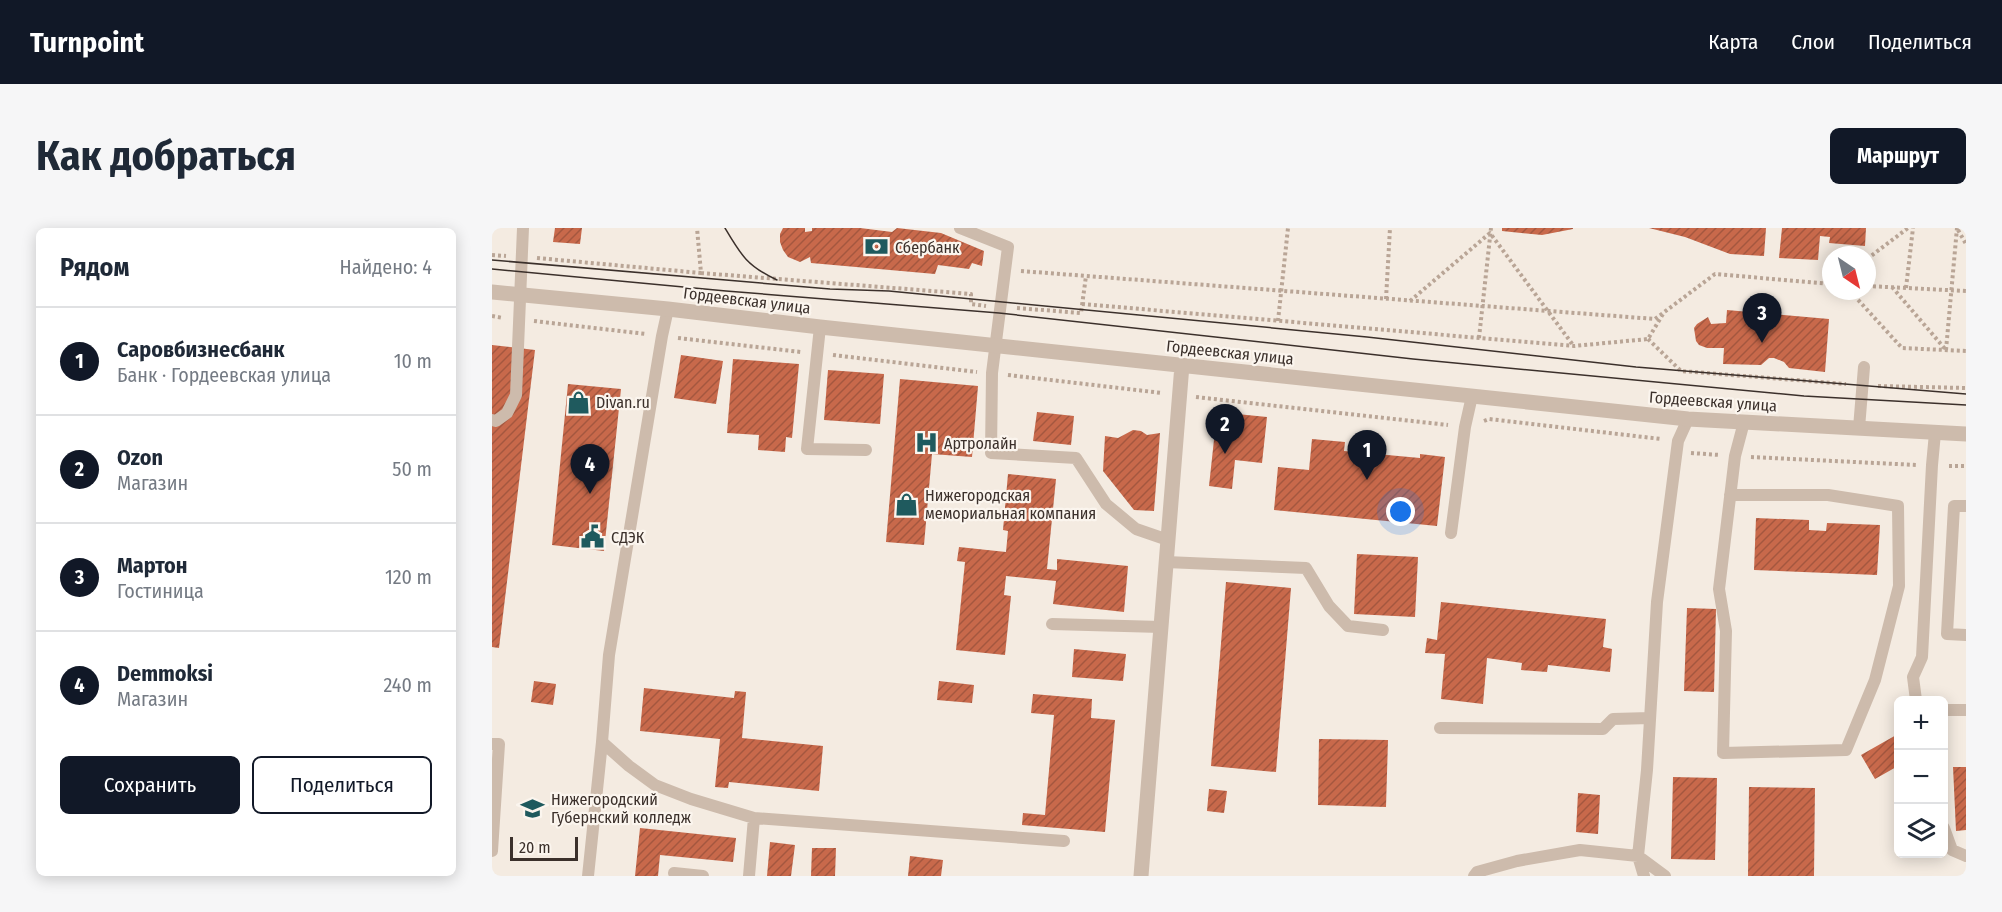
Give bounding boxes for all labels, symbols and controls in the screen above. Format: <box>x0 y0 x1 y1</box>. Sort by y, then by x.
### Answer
text: Turnpoint <box>30 26 144 59</box>
text: Карта <box>1708 29 1758 55</box>
text: Слои <box>1791 29 1835 55</box>
text: Поделиться <box>1868 29 1972 55</box>
button: Маршрут <box>1830 128 1966 184</box>
text: Как добраться <box>36 131 296 181</box>
bank icon: Сбербанк <box>864 234 890 260</box>
place label: Сбербанк <box>895 238 960 257</box>
north arrow <box>1822 246 1876 300</box>
text: Рядом <box>60 252 129 283</box>
text: Найдено: 4 <box>340 255 432 279</box>
street label: Гордеевская улица <box>682 283 812 318</box>
pin: 3 <box>1742 294 1782 343</box>
text: Саровбизнесбанк <box>117 336 285 363</box>
street label: Гордеевская улица <box>1165 336 1295 369</box>
text: 1 <box>75 349 84 373</box>
text: 10 m <box>394 349 432 373</box>
text: Банк · Гордеевская улица <box>117 363 331 387</box>
street label: Гордеевская улица <box>1648 388 1778 415</box>
shop icon: Divan.ru <box>565 389 591 415</box>
place label: Divan.ru <box>596 393 650 412</box>
pin: 2 <box>1206 404 1244 454</box>
hospital icon: Артролайн <box>913 430 939 456</box>
pin: 1 <box>1348 430 1386 480</box>
place label: Артролайн <box>944 434 1017 453</box>
text: Ozon <box>117 444 163 471</box>
pin: 4 <box>570 444 610 494</box>
text: 2 <box>75 457 84 481</box>
text: 50 m <box>392 457 432 481</box>
text: Магазин <box>117 471 188 495</box>
place label: Нижегородская мемориальная компания <box>925 486 1096 523</box>
shop icon: Нижегородская мемориальная компания <box>894 491 920 517</box>
your location <box>1386 497 1415 526</box>
public building icon: СДЭК <box>580 524 606 550</box>
place label: СДЭК <box>611 528 645 547</box>
text: Мартон <box>117 552 188 579</box>
text: 3 <box>75 565 84 589</box>
text: 120 m <box>385 565 432 589</box>
text: Гостиница <box>117 579 204 603</box>
text: Demmoksi <box>117 660 213 687</box>
text: 4 <box>74 673 85 697</box>
text: 240 m <box>383 673 432 697</box>
text: Магазин <box>117 687 188 711</box>
map controls <box>1894 696 1948 858</box>
button: + <box>1894 696 1948 750</box>
button: − <box>1894 750 1948 804</box>
button: Сохранить <box>60 756 240 814</box>
button: Поделиться <box>252 756 432 814</box>
place label: Нижегородский Губернский колледж <box>551 790 692 827</box>
school or university icon: Нижегородский Губернский колледж <box>520 795 546 821</box>
button: layers <box>1894 804 1948 858</box>
scale bar <box>510 834 578 862</box>
text: 20 m <box>519 838 550 857</box>

